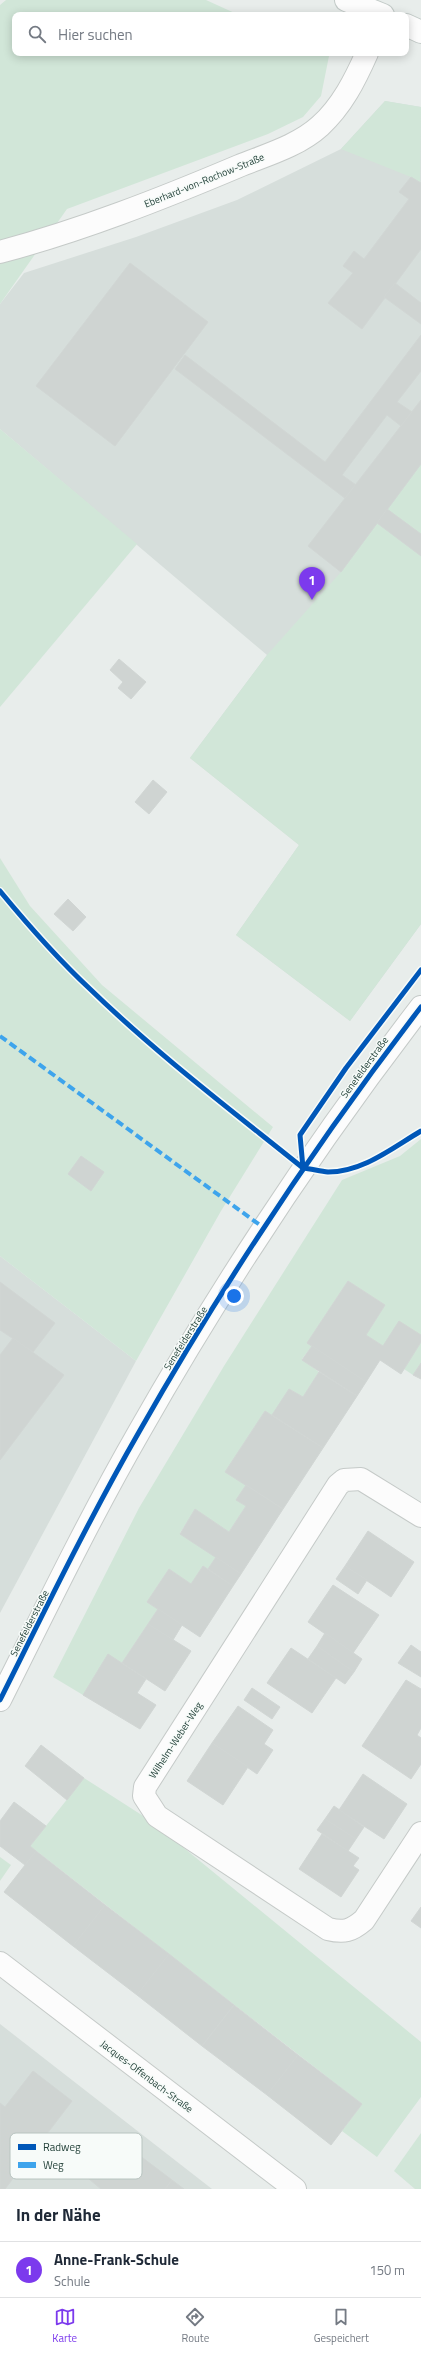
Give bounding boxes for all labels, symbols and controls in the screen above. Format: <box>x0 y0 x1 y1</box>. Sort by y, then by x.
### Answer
search box <box>12 12 409 56</box>
icon: search <box>26 23 48 45</box>
text: Hier suchen <box>58 23 133 46</box>
street label: Eberhard-von-Rochow-Straße <box>142 149 267 211</box>
pin: 1 <box>299 567 325 600</box>
street label: Senefelderstraße <box>337 1033 392 1101</box>
your location <box>224 1286 244 1306</box>
street label: Senefelderstraße <box>160 1303 211 1373</box>
street label: Senefelderstraße <box>6 1587 53 1659</box>
street label: Wilhelm-Weber-Weg <box>145 1699 206 1782</box>
street label: Jacques-Offenbach-Straße <box>97 2037 196 2116</box>
legend <box>10 2133 142 2179</box>
text: Radweg <box>43 2139 81 2155</box>
text: Weg <box>43 2157 64 2173</box>
text: In der Nähe <box>16 2202 101 2228</box>
text: Anne-Frank-Schule <box>54 2248 179 2271</box>
text: 1 <box>25 2260 33 2280</box>
text: 150 m <box>369 2260 405 2280</box>
text: Schule <box>54 2271 90 2291</box>
tab: Karte <box>52 2306 77 2346</box>
tab: Route <box>182 2306 209 2346</box>
tab: Gespeichert <box>314 2306 369 2346</box>

